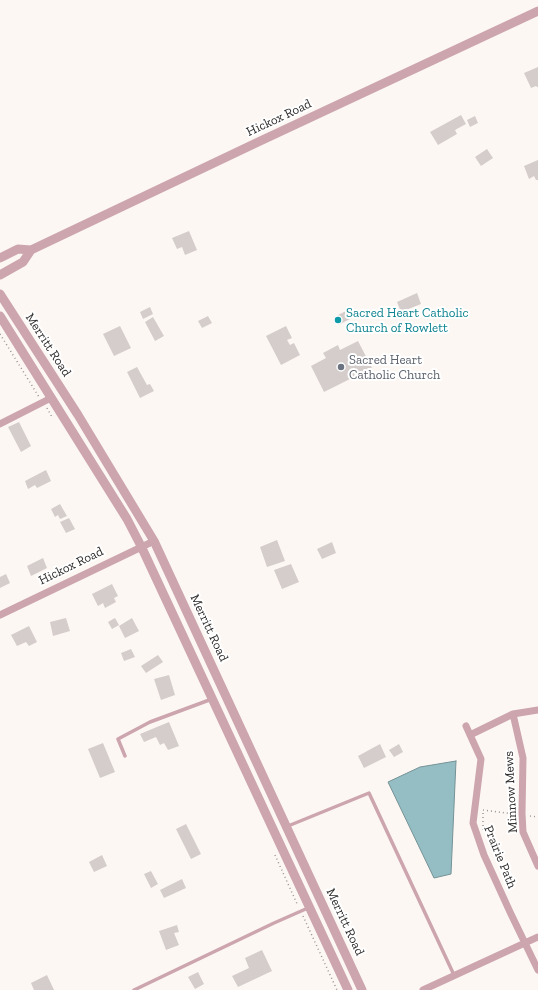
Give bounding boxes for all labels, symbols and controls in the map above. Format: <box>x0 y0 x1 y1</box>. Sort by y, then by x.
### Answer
street label: Hickox Road <box>244 96 314 140</box>
place label: Sacred Heart Catholic Church of Rowlett <box>346 305 469 336</box>
street label: Merritt Road <box>22 310 74 380</box>
marker: Sacred Heart Catholic Church of Rowlett <box>333 315 343 325</box>
place label: Sacred Heart Catholic Church <box>349 352 440 383</box>
marker: Sacred Heart Catholic Church <box>336 362 346 372</box>
street label: Hickox Road <box>36 544 106 588</box>
street label: Merritt Road <box>187 592 231 664</box>
street label: Minnow Mews <box>501 751 521 833</box>
street label: Prairie Path <box>480 823 520 891</box>
street label: Merritt Road <box>323 886 367 958</box>

